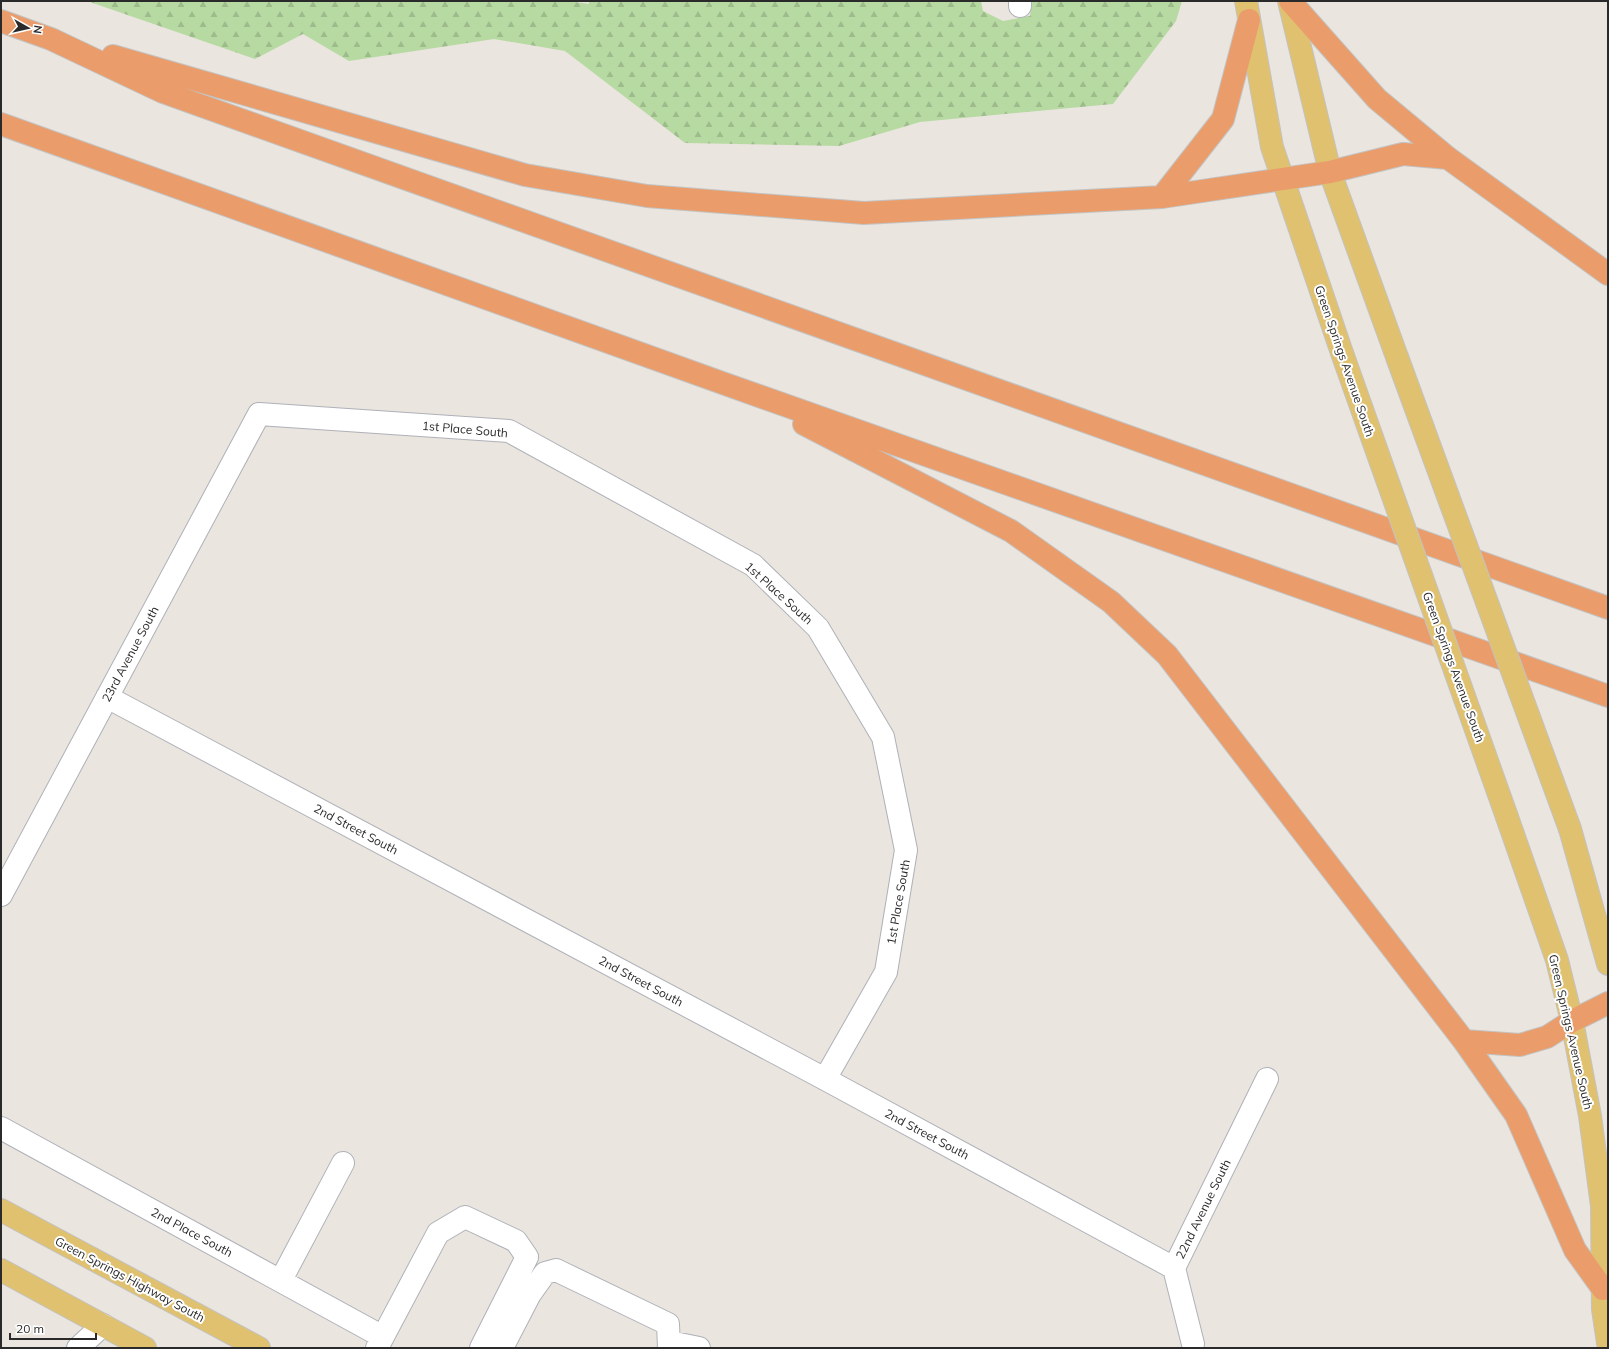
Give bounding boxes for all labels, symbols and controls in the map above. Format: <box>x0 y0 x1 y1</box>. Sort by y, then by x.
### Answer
north arrow <box>8 8 48 48</box>
text: N <box>30 24 45 34</box>
street label: Green Springs Avenue South <box>1312 283 1378 439</box>
street label: 1st Place South <box>421 418 509 440</box>
street label: 1st Place South <box>742 559 816 627</box>
street label: Green Springs Avenue South <box>1420 590 1488 744</box>
street label: 23rd Avenue South <box>98 603 162 705</box>
street label: 2nd Street South <box>311 800 401 858</box>
street label: 1st Place South <box>883 858 913 946</box>
street label: 2nd Street South <box>596 952 686 1010</box>
street label: Green Springs Avenue South <box>1546 953 1596 1111</box>
street label: 2nd Street South <box>882 1105 972 1163</box>
street label: 22nd Avenue South <box>1172 1157 1234 1261</box>
street label: 2nd Place South <box>149 1204 235 1260</box>
street label: Green Springs Highway South <box>53 1233 207 1325</box>
scale bar <box>10 1315 96 1341</box>
text: 20 m <box>16 1321 44 1336</box>

